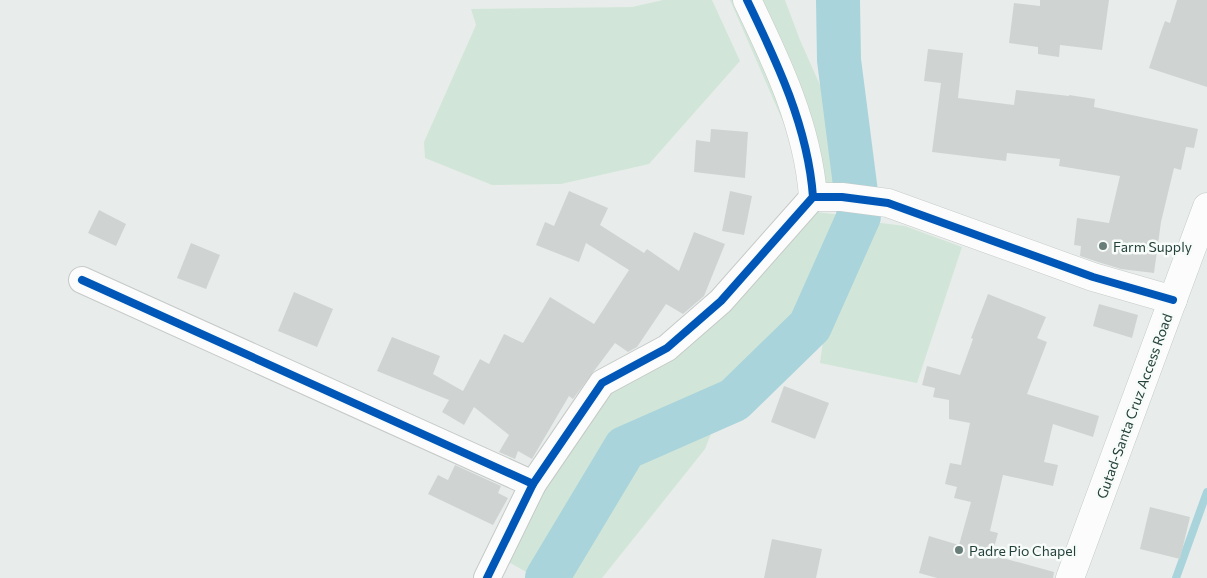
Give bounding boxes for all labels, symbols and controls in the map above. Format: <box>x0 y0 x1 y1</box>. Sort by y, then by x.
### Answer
place label: Farm Supply <box>1113 238 1192 255</box>
marker: Farm Supply <box>1097 240 1109 252</box>
street label: Gutad-Santa Cruz Access Road <box>1093 311 1175 501</box>
place label: Padre Pio Chapel <box>969 542 1076 559</box>
marker: Padre Pio Chapel <box>953 544 965 556</box>

